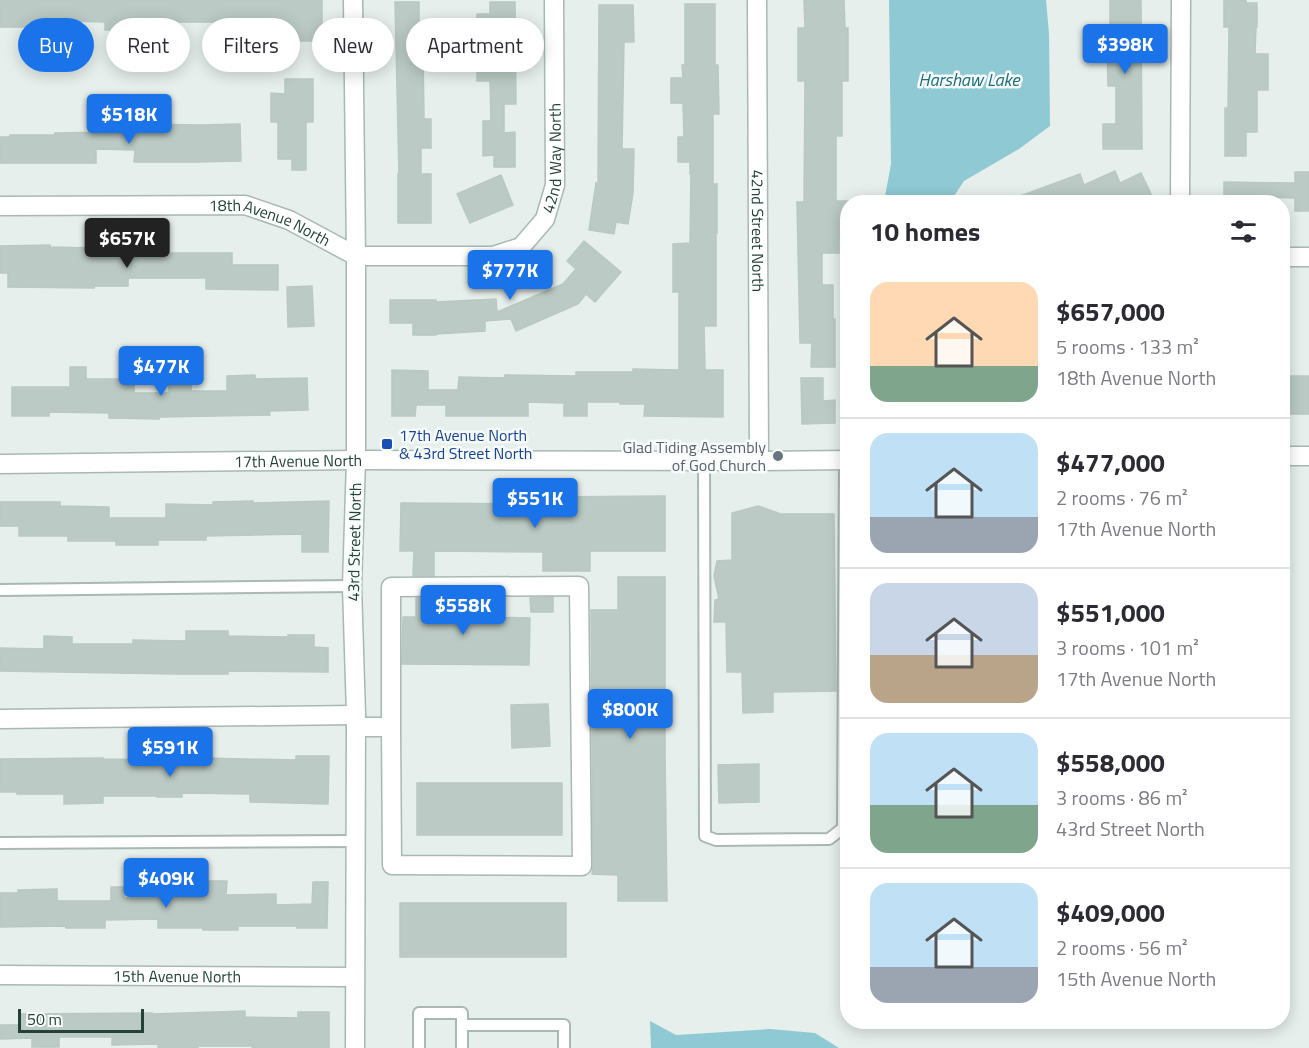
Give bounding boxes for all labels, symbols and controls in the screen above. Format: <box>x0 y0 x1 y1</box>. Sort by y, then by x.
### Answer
chip: Buy <box>18 18 94 72</box>
chip: Rent <box>106 18 190 72</box>
chip: Filters <box>202 18 300 72</box>
chip: New <box>312 18 394 72</box>
chip: Apartment <box>406 18 544 72</box>
pin: $398K <box>1083 24 1167 75</box>
text: $398K <box>1097 28 1153 59</box>
water label: Harshaw Lake <box>918 66 1021 93</box>
pin: $518K <box>87 94 171 145</box>
text: $518K <box>101 98 157 129</box>
street label: 42nd Way North <box>535 103 567 216</box>
street label: 42nd Street North <box>746 170 770 292</box>
street label: 18th Avenue North <box>209 193 335 252</box>
text: 10 homes <box>870 212 980 251</box>
icon: filters <box>1227 215 1260 248</box>
pin: $657K <box>85 218 169 269</box>
text: $657K <box>99 222 155 253</box>
pin: $777K <box>468 250 552 301</box>
text: $777K <box>482 254 538 285</box>
text: $657,000 <box>1056 292 1165 331</box>
icon: home <box>918 306 990 378</box>
text: 5 rooms · 133 m² <box>1056 331 1199 362</box>
pin: $477K <box>119 346 203 397</box>
text: $477K <box>133 350 189 381</box>
text: 18th Avenue North <box>1056 362 1216 393</box>
place label: 17th Avenue North & 43rd Street North <box>399 423 532 465</box>
place label: Glad Tiding Assembly of God Church <box>623 435 766 477</box>
marker: 17th Avenue North & 43rd Street North <box>380 437 394 451</box>
text: $477,000 <box>1056 443 1165 482</box>
street label: 17th Avenue North <box>234 448 362 473</box>
marker: Glad Tiding Assembly of God Church <box>771 449 785 463</box>
icon: home <box>918 457 990 529</box>
pin: $551K <box>493 478 577 529</box>
street label: 43rd Street North <box>341 482 367 602</box>
text: $551K <box>507 482 563 513</box>
text: 2 rooms · 76 m² <box>1056 482 1188 513</box>
text: 17th Avenue North <box>1056 513 1216 544</box>
pin: $558K <box>421 585 505 636</box>
text: $558K <box>435 589 491 620</box>
text: $551,000 <box>1056 593 1165 632</box>
icon: home <box>918 607 990 679</box>
text: 3 rooms · 101 m² <box>1056 632 1199 663</box>
text: 17th Avenue North <box>1056 663 1216 694</box>
pin: $800K <box>588 689 672 740</box>
text: $800K <box>602 693 658 724</box>
pin: $591K <box>128 727 212 778</box>
text: $591K <box>142 731 198 762</box>
text: $558,000 <box>1056 743 1165 782</box>
icon: home <box>918 757 990 829</box>
text: 3 rooms · 86 m² <box>1056 782 1188 813</box>
text: 43rd Street North <box>1056 813 1205 844</box>
pin: $409K <box>124 858 208 909</box>
text: $409K <box>138 862 194 893</box>
text: $409,000 <box>1056 893 1165 932</box>
icon: home <box>918 907 990 979</box>
text: 2 rooms · 56 m² <box>1056 932 1188 963</box>
text: 15th Avenue North <box>1056 963 1216 994</box>
street label: 15th Avenue North <box>113 964 241 988</box>
scale bar <box>18 1006 144 1034</box>
text: 50 m <box>27 1007 62 1031</box>

